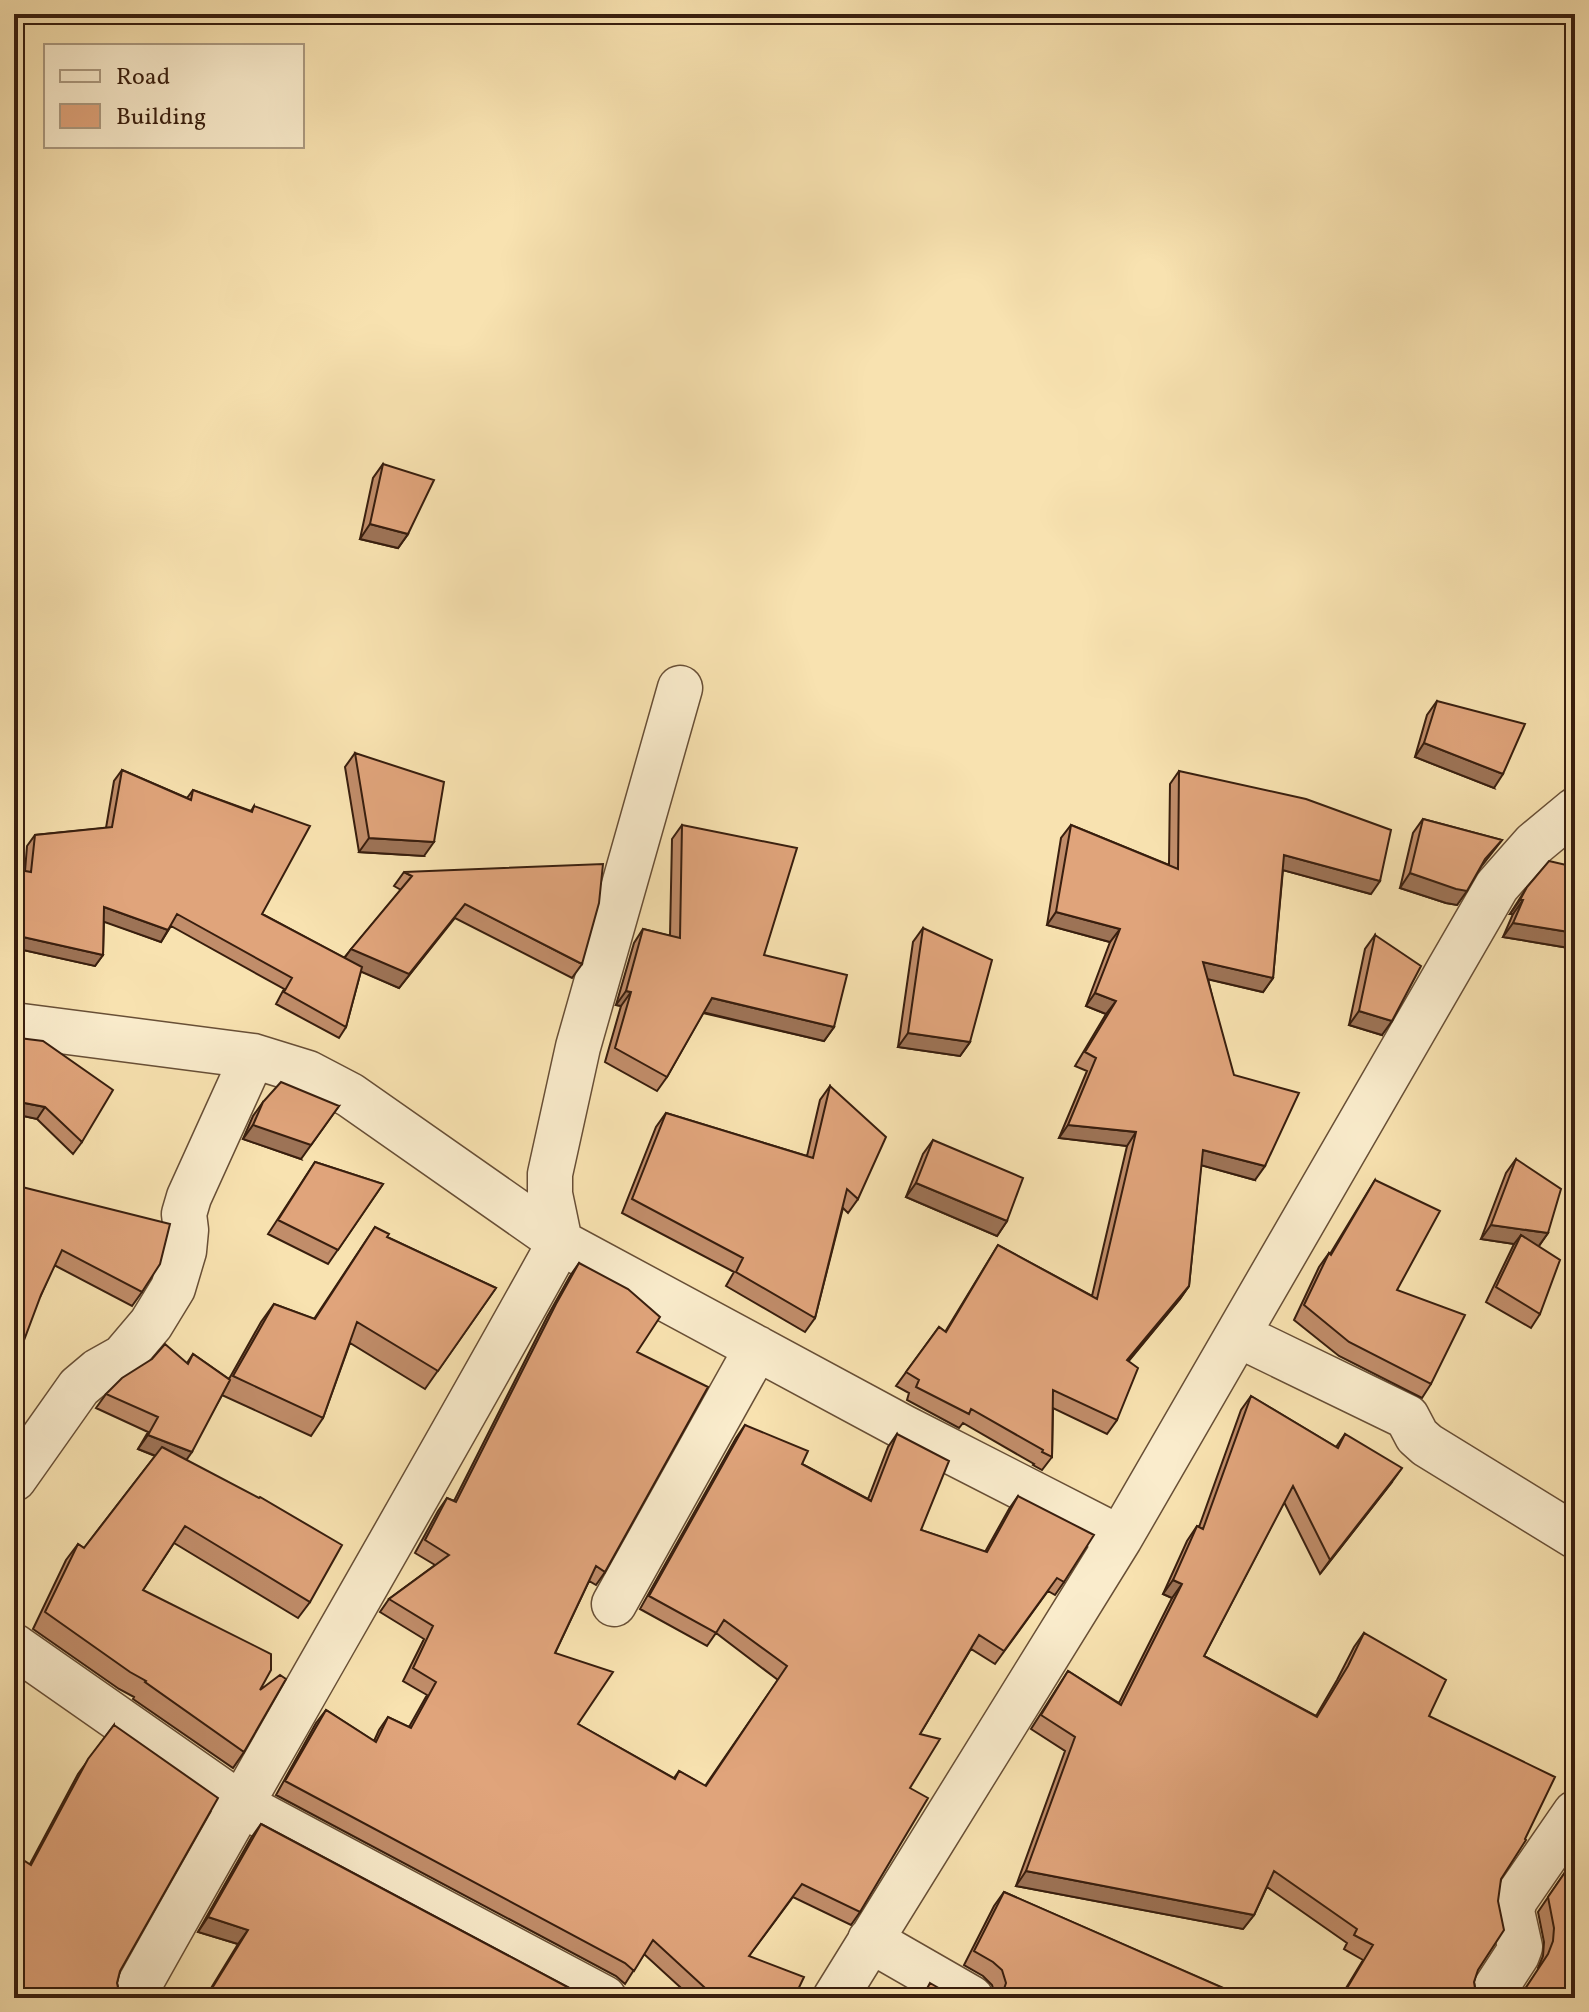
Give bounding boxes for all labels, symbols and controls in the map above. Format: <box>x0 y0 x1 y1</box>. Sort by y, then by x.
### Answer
legend <box>44 44 304 148</box>
text: Road <box>116 61 170 95</box>
text: Building <box>116 101 206 135</box>

